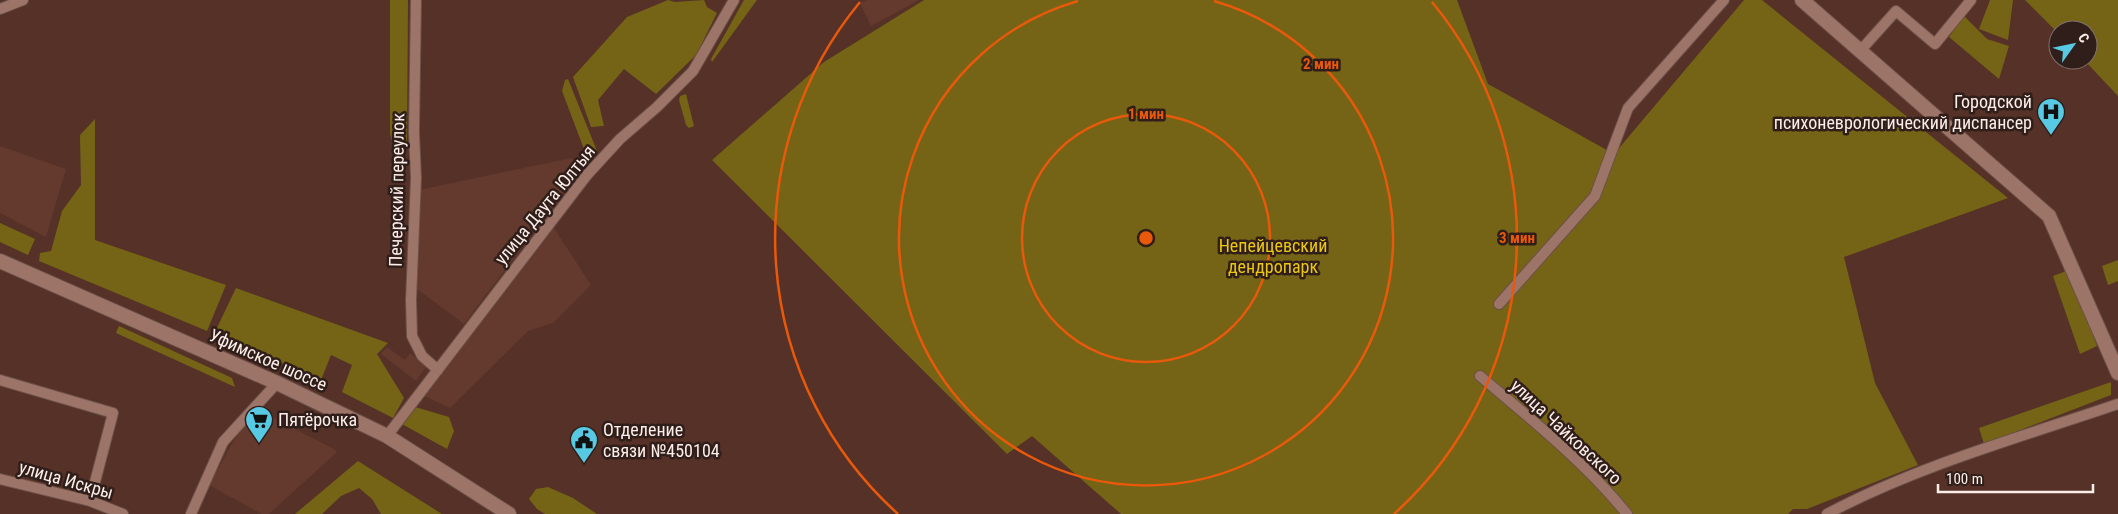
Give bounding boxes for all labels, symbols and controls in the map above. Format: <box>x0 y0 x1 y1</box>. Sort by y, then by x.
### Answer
north arrow <box>2048 20 2098 70</box>
text: С <box>2075 30 2093 46</box>
text: 2 мин <box>1303 55 1339 73</box>
place label: Городской психоневрологический диспансер <box>1774 91 2032 133</box>
hospital icon: Городской психоневрологический диспансер <box>2036 97 2066 136</box>
text: 1 мин <box>1128 105 1164 123</box>
street label: Печерский переулок <box>385 113 408 267</box>
street label: улица Даута Юлтыя <box>490 141 599 268</box>
centre of rings <box>1137 229 1155 247</box>
text: 3 мин <box>1499 229 1535 247</box>
park label: Непейцевский дендропарк <box>1219 235 1327 277</box>
street label: Уфимское шоссе <box>206 324 330 395</box>
street label: улица Чайковского <box>1506 375 1626 488</box>
supermarket icon: Пятёрочка <box>244 405 274 444</box>
place label: Пятёрочка <box>278 409 357 430</box>
place label: Отделение связи №450104 <box>603 419 720 461</box>
public building icon: Отделение связи №450104 <box>569 425 599 464</box>
street label: улица Искры <box>17 456 116 503</box>
scale bar <box>1938 462 2093 494</box>
text: 100 m <box>1946 470 1983 488</box>

